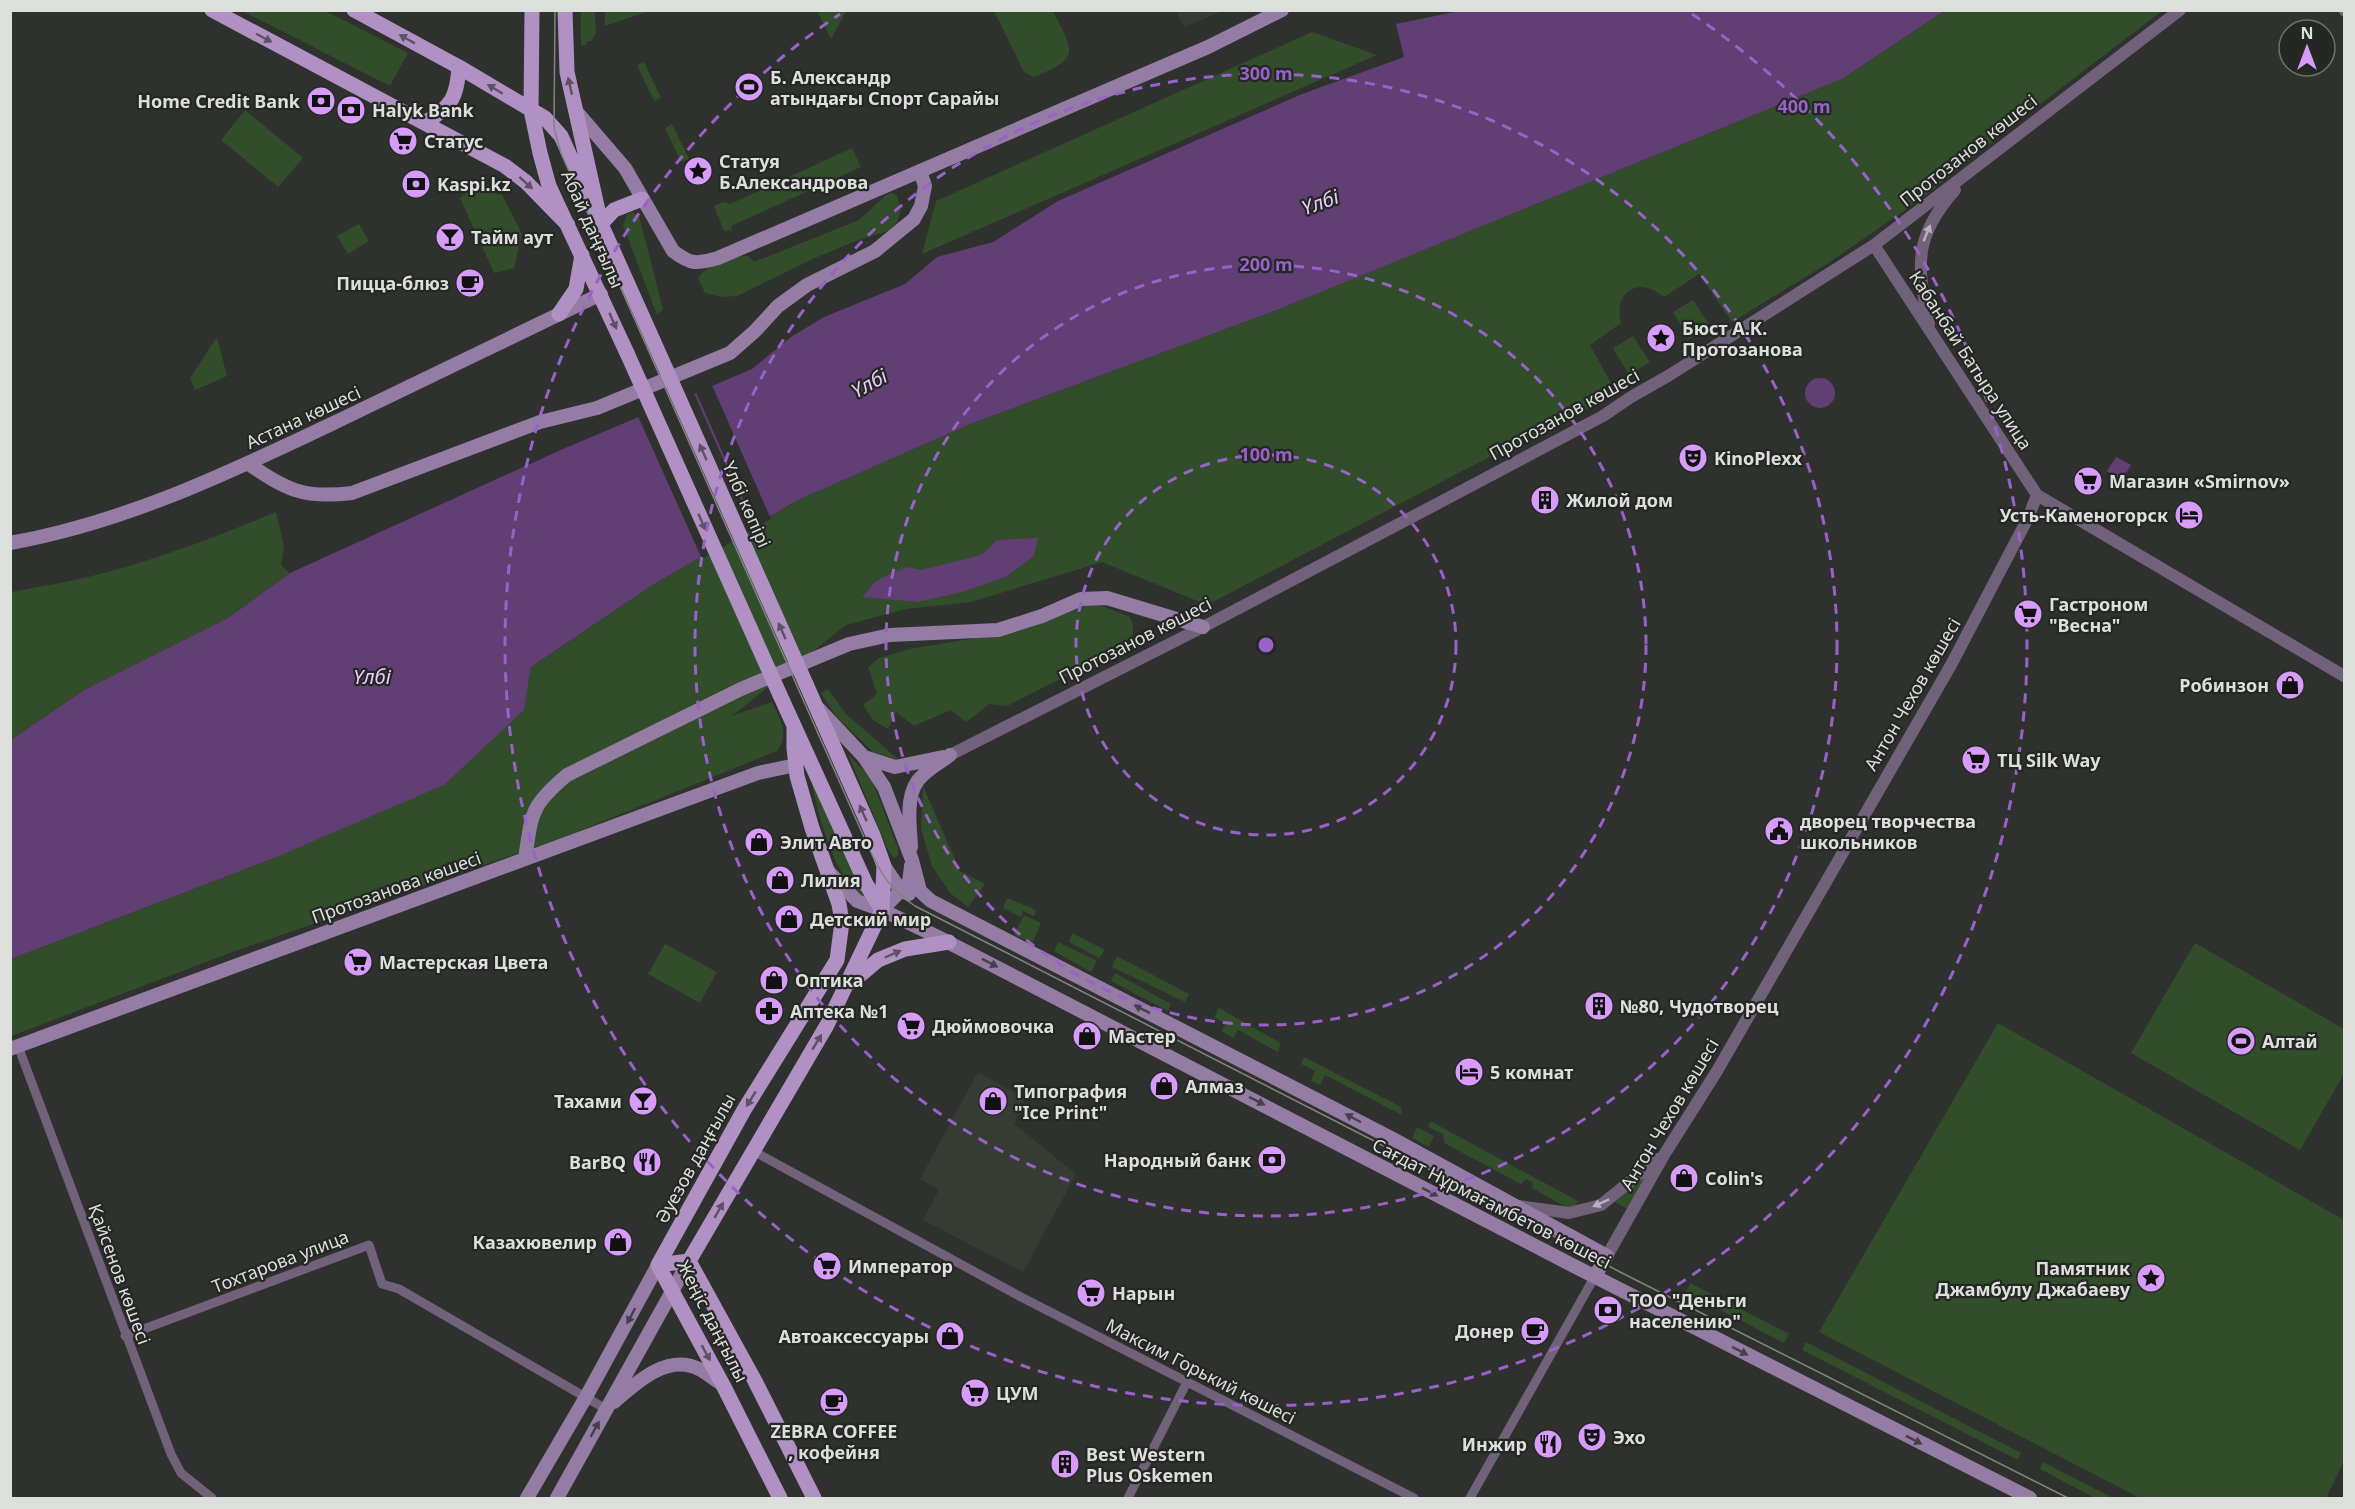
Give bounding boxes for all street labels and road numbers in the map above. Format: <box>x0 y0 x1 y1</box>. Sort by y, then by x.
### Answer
street label: Протозанов көшесі <box>1894 89 2042 211</box>
street label: Абай даңғылы <box>556 166 630 292</box>
street label: Кабанбай Батыра улица <box>1904 266 2038 454</box>
street label: Протозанов көшесі <box>1484 363 1644 465</box>
street label: Астана көшесі <box>242 380 364 454</box>
street label: Үлбі көпірі <box>717 457 777 551</box>
street label: Протозанов көшесі <box>1054 591 1216 689</box>
street label: Антон Чехов көшесі <box>1858 613 1966 775</box>
street label: Протозанова көшесі <box>308 845 484 929</box>
street label: Антон Чехов көшесі <box>1614 1034 1724 1194</box>
street label: Әуезов даңғылы <box>649 1089 741 1227</box>
street label: Сағдат Нұрмағамбетов көшесі <box>1368 1132 1616 1274</box>
street label: Қайсенов көшесі <box>83 1200 157 1348</box>
street label: Тохтарова улица <box>208 1224 352 1298</box>
street label: Жеңіс даңғылы <box>672 1256 754 1386</box>
street label: Максим Горький көшесі <box>1102 1313 1300 1429</box>

